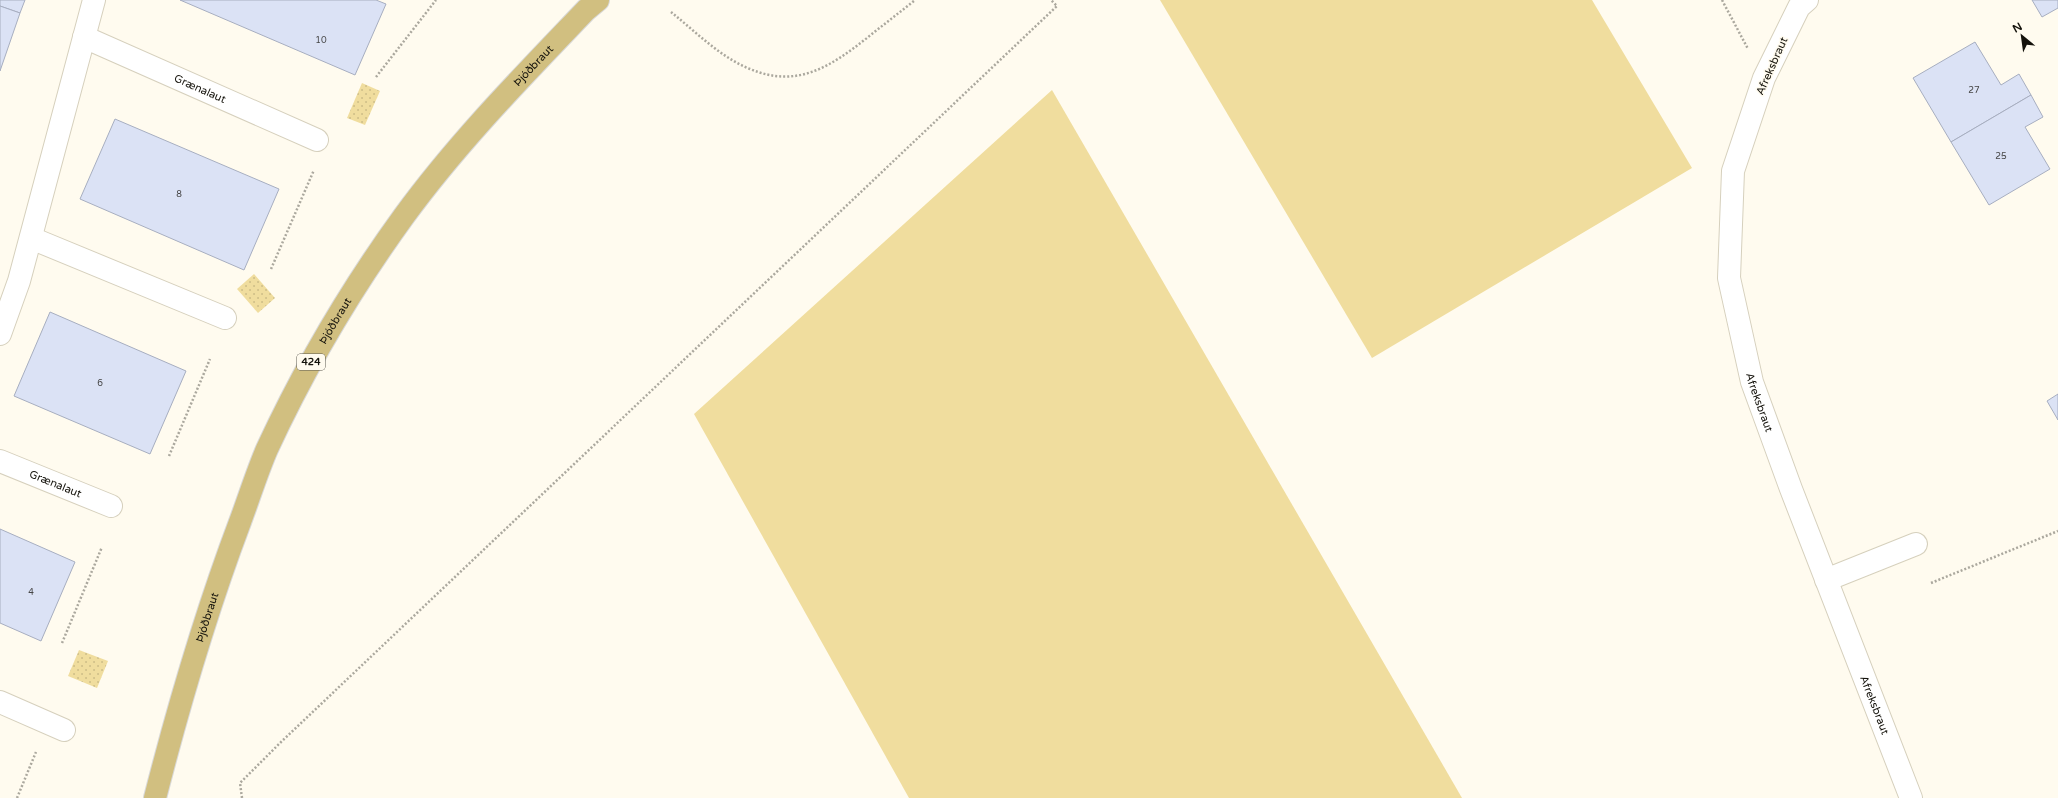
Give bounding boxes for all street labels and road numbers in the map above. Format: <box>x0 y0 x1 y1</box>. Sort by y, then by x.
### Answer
street label: Afreksbraut <box>1753 35 1791 97</box>
street label: Þjóðbraut <box>511 42 556 89</box>
street label: Grænalaut <box>172 71 228 105</box>
street label: Þjóðbraut <box>316 295 354 346</box>
road number: 424 <box>297 354 325 370</box>
street label: Afreksbraut <box>1744 371 1776 434</box>
street label: Grænalaut <box>28 467 84 500</box>
street label: Þjóðbraut <box>193 591 221 644</box>
street label: Afreksbraut <box>1858 674 1892 736</box>

